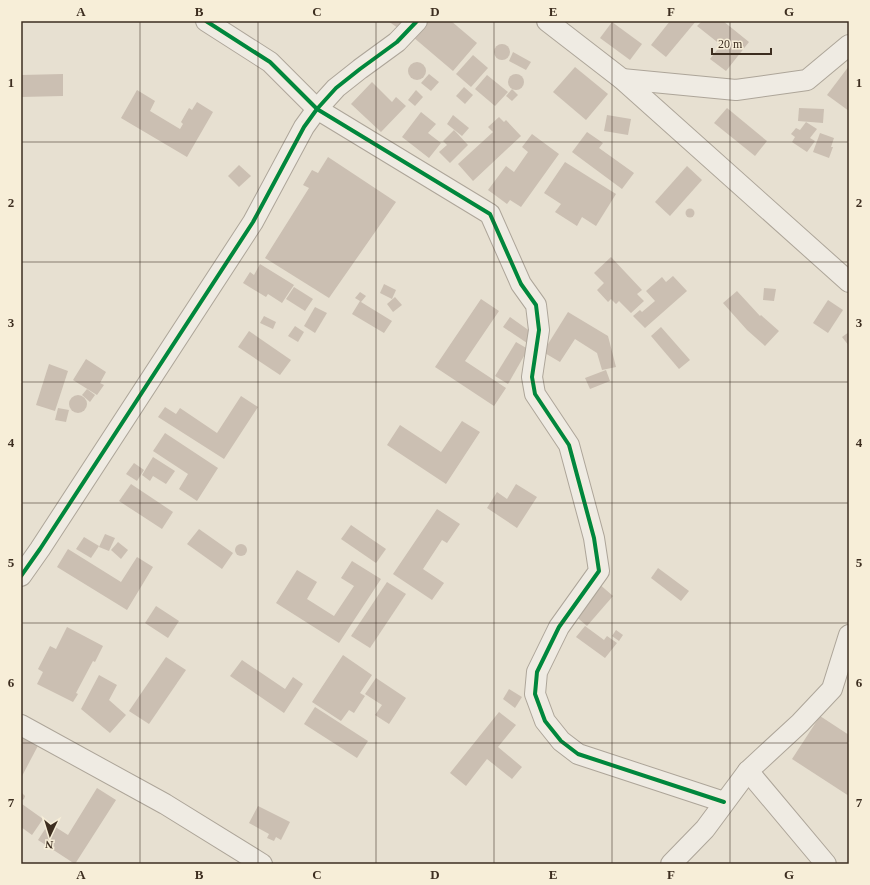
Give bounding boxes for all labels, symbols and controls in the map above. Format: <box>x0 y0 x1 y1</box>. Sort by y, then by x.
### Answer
text: A <box>76 4 86 19</box>
text: B <box>195 4 204 19</box>
text: C <box>312 4 322 19</box>
text: D <box>430 4 440 19</box>
text: E <box>549 4 557 19</box>
text: F <box>667 4 675 19</box>
text: G <box>784 4 794 19</box>
scale bar <box>712 30 771 56</box>
text: 20 m <box>718 37 743 51</box>
text: 1 <box>8 75 14 90</box>
text: 1 <box>856 75 862 90</box>
text: 2 <box>8 195 14 210</box>
text: 2 <box>856 195 862 210</box>
text: 3 <box>8 315 15 330</box>
text: 3 <box>856 315 863 330</box>
text: 4 <box>8 435 15 450</box>
text: 4 <box>856 435 863 450</box>
text: 5 <box>8 555 15 570</box>
text: 5 <box>856 555 863 570</box>
text: 6 <box>8 675 15 690</box>
text: 6 <box>856 675 863 690</box>
text: 7 <box>8 795 15 810</box>
text: 7 <box>856 795 863 810</box>
north arrow <box>30 815 70 855</box>
text: N <box>45 839 54 851</box>
text: A <box>76 867 86 882</box>
text: B <box>195 867 204 882</box>
text: C <box>312 867 322 882</box>
text: D <box>430 867 440 882</box>
text: E <box>549 867 557 882</box>
text: F <box>667 867 675 882</box>
text: G <box>784 867 794 882</box>

